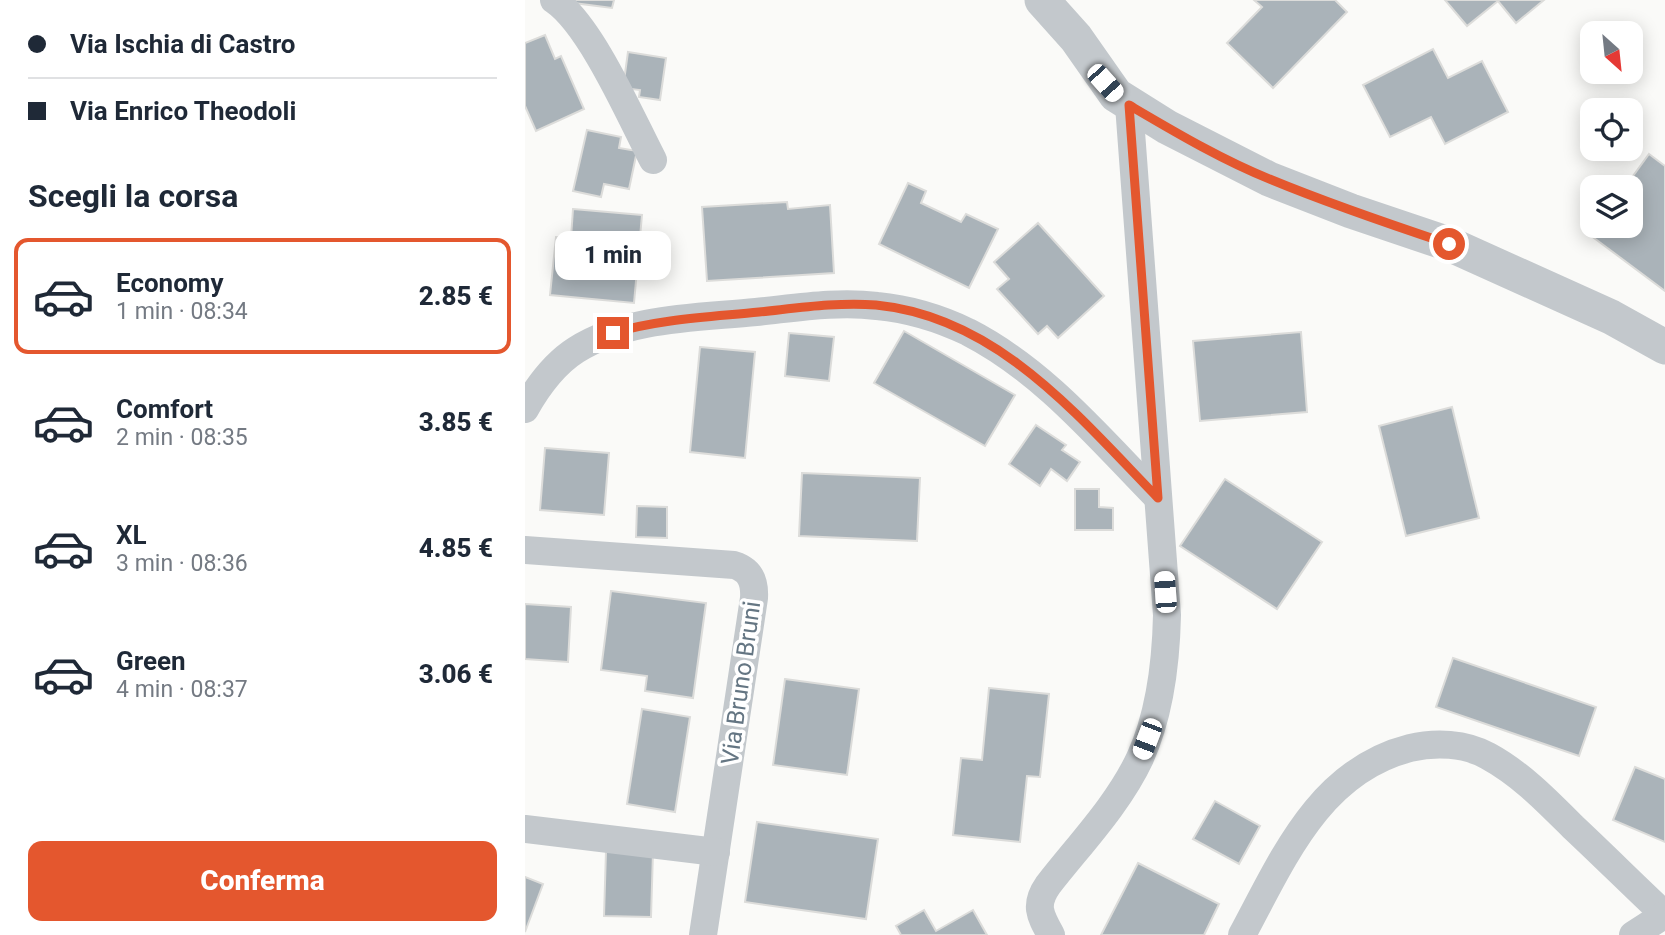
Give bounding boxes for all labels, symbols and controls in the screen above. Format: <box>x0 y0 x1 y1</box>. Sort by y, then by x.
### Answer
north arrow <box>1580 21 1643 84</box>
map controls <box>1580 21 1643 238</box>
text: Via Ischia di Castro <box>70 29 295 59</box>
car <box>1084 60 1127 106</box>
text: Via Enrico Theodoli <box>70 96 296 126</box>
button: locate <box>1580 98 1643 161</box>
button: layers <box>1580 175 1643 238</box>
text: Scegli la corsa <box>28 177 238 215</box>
route start <box>1433 228 1465 260</box>
callout: 1 min <box>555 232 671 280</box>
text: 1 min <box>584 242 642 269</box>
icon: car <box>32 265 95 328</box>
text: Economy <box>116 268 223 298</box>
text: 2.85 € <box>419 281 493 311</box>
text: 1 min · 08:34 <box>116 298 248 325</box>
route end <box>597 317 629 349</box>
icon: car <box>32 391 95 454</box>
text: Comfort <box>116 394 213 424</box>
text: 3.85 € <box>419 407 493 437</box>
text: 2 min · 08:35 <box>116 424 248 451</box>
icon: car <box>32 517 95 580</box>
text: XL <box>116 520 147 550</box>
text: 4.85 € <box>419 533 493 563</box>
text: 3 min · 08:36 <box>116 550 248 577</box>
car <box>1154 570 1177 614</box>
street label: Via Bruno Bruni <box>716 599 766 767</box>
icon: car <box>32 643 95 706</box>
text: Green <box>116 646 186 676</box>
text: 3.06 € <box>419 659 493 689</box>
text: 4 min · 08:37 <box>116 676 248 703</box>
car <box>1130 716 1165 762</box>
button: Conferma <box>28 841 497 921</box>

